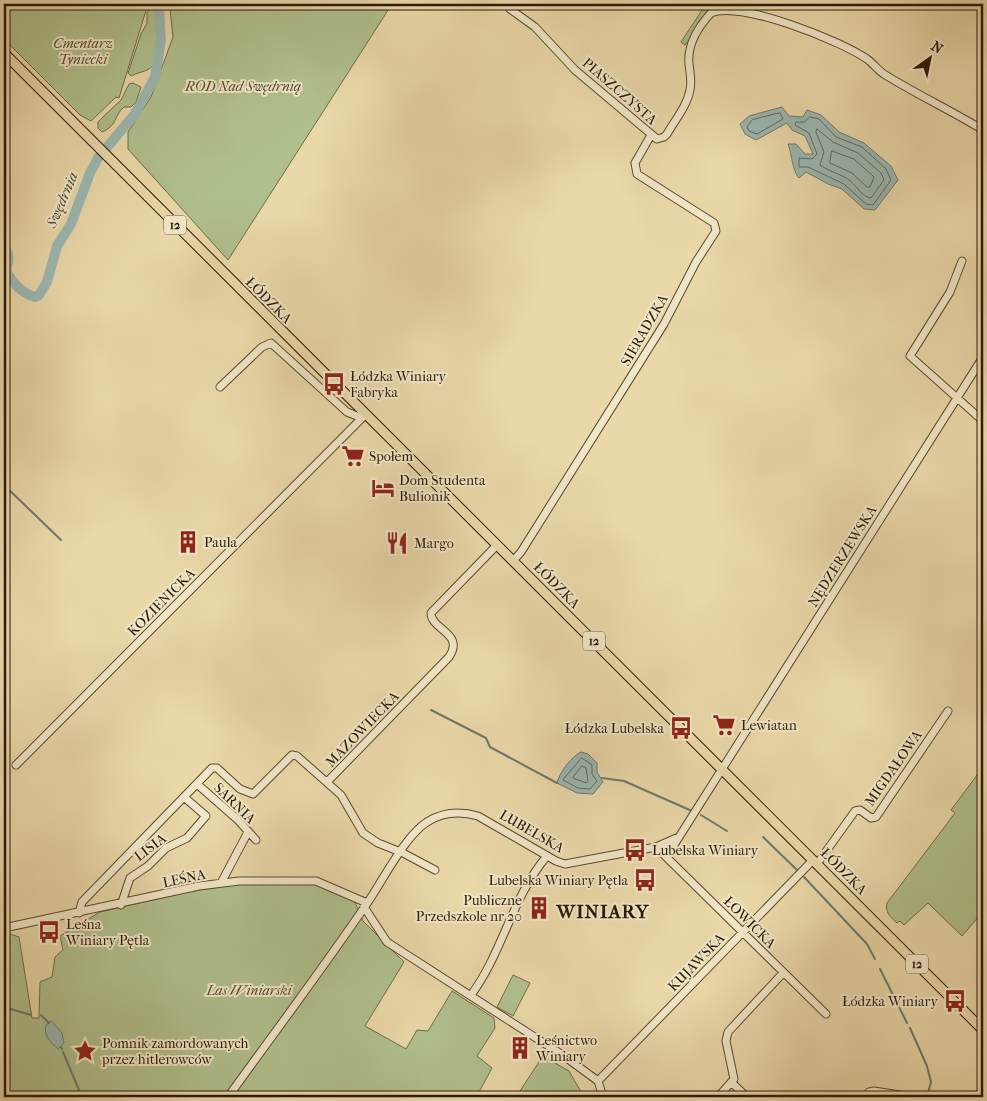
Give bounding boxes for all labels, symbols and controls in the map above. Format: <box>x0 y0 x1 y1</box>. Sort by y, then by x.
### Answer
north arrow <box>904 32 954 82</box>
park label: Cmentarz Tyniecki <box>53 35 113 68</box>
text: N <box>928 37 946 58</box>
street label: PIASZCZYSTA <box>579 54 661 129</box>
park label: ROD Nad Swędrnią <box>184 78 301 95</box>
water label: Swędrnia <box>42 169 82 232</box>
road number: 12 <box>164 216 186 234</box>
street label: ŁÓDZKA <box>242 273 297 328</box>
street label: SIERADZKA <box>617 291 672 369</box>
place label: Łódzka Winiary Fabryka <box>350 368 447 401</box>
bus stop icon: Łódzka Winiary Fabryka <box>321 371 347 397</box>
supermarket icon: Społem <box>340 443 366 469</box>
place label: Społem <box>369 448 414 465</box>
place label: Dom Studenta Bulionik <box>399 472 486 505</box>
hotel icon: Dom Studenta Bulionik <box>370 475 396 501</box>
street label: NĘDZERZEWSKA <box>804 502 881 610</box>
building icon: Paula <box>175 529 201 555</box>
restaurant icon: Margo <box>384 530 410 556</box>
place label: Paula <box>204 534 238 551</box>
place label: Margo <box>414 535 454 552</box>
street label: ŁÓDZKA <box>530 558 585 613</box>
street label: KOZIENICKA <box>124 564 199 640</box>
road number: 12 <box>583 631 605 650</box>
street label: MAZOWIECKA <box>322 687 403 771</box>
supermarket icon: Lewiatan <box>711 712 737 738</box>
bus stop icon: Łódzka Lubelska <box>668 715 694 741</box>
place label: Lewiatan <box>741 717 797 734</box>
place label: Łódzka Lubelska <box>565 720 665 737</box>
street label: MIGDAŁOWA <box>861 726 926 809</box>
street label: SARNIA <box>210 779 260 828</box>
street label: LUBELSKA <box>496 806 568 857</box>
street label: LISIA <box>131 829 170 865</box>
bus stop icon: Lubelska Winiary <box>622 837 648 863</box>
place label: Lubelska Winiary <box>652 842 759 859</box>
street label: ŁÓDZKA <box>817 844 872 899</box>
street label: LEŚNA <box>161 864 208 891</box>
bus stop icon: Lubelska Winiary Pętla <box>632 867 658 893</box>
place label: Lubelska Winiary Pętla <box>488 872 629 889</box>
place label: Publiczne Przedszkole nr 20 <box>416 892 522 925</box>
street label: ŁOWICKA <box>720 893 780 953</box>
building icon: Publiczne Przedszkole nr 20 <box>526 895 552 921</box>
district label: WINIARY <box>556 901 649 923</box>
place label: Leśna Winiary Pętla <box>65 916 150 949</box>
bus stop icon: Leśna Winiary Pętla <box>36 919 62 945</box>
street label: KUJAWSKA <box>664 929 729 995</box>
road number: 12 <box>906 954 928 974</box>
park label: Las Winiarski <box>205 982 293 999</box>
bus stop icon: Łódzka Winiary <box>942 988 968 1014</box>
place label: Łódzka Winiary <box>842 993 939 1010</box>
place label: Leśnictwo Winiary <box>535 1032 597 1065</box>
place label: Pomnik zamordowanych przez hitlerowców <box>101 1035 249 1068</box>
building icon: Leśnictwo Winiary <box>507 1035 533 1061</box>
place icon: Pomnik zamordowanych przez hitlerowców <box>72 1038 98 1064</box>

